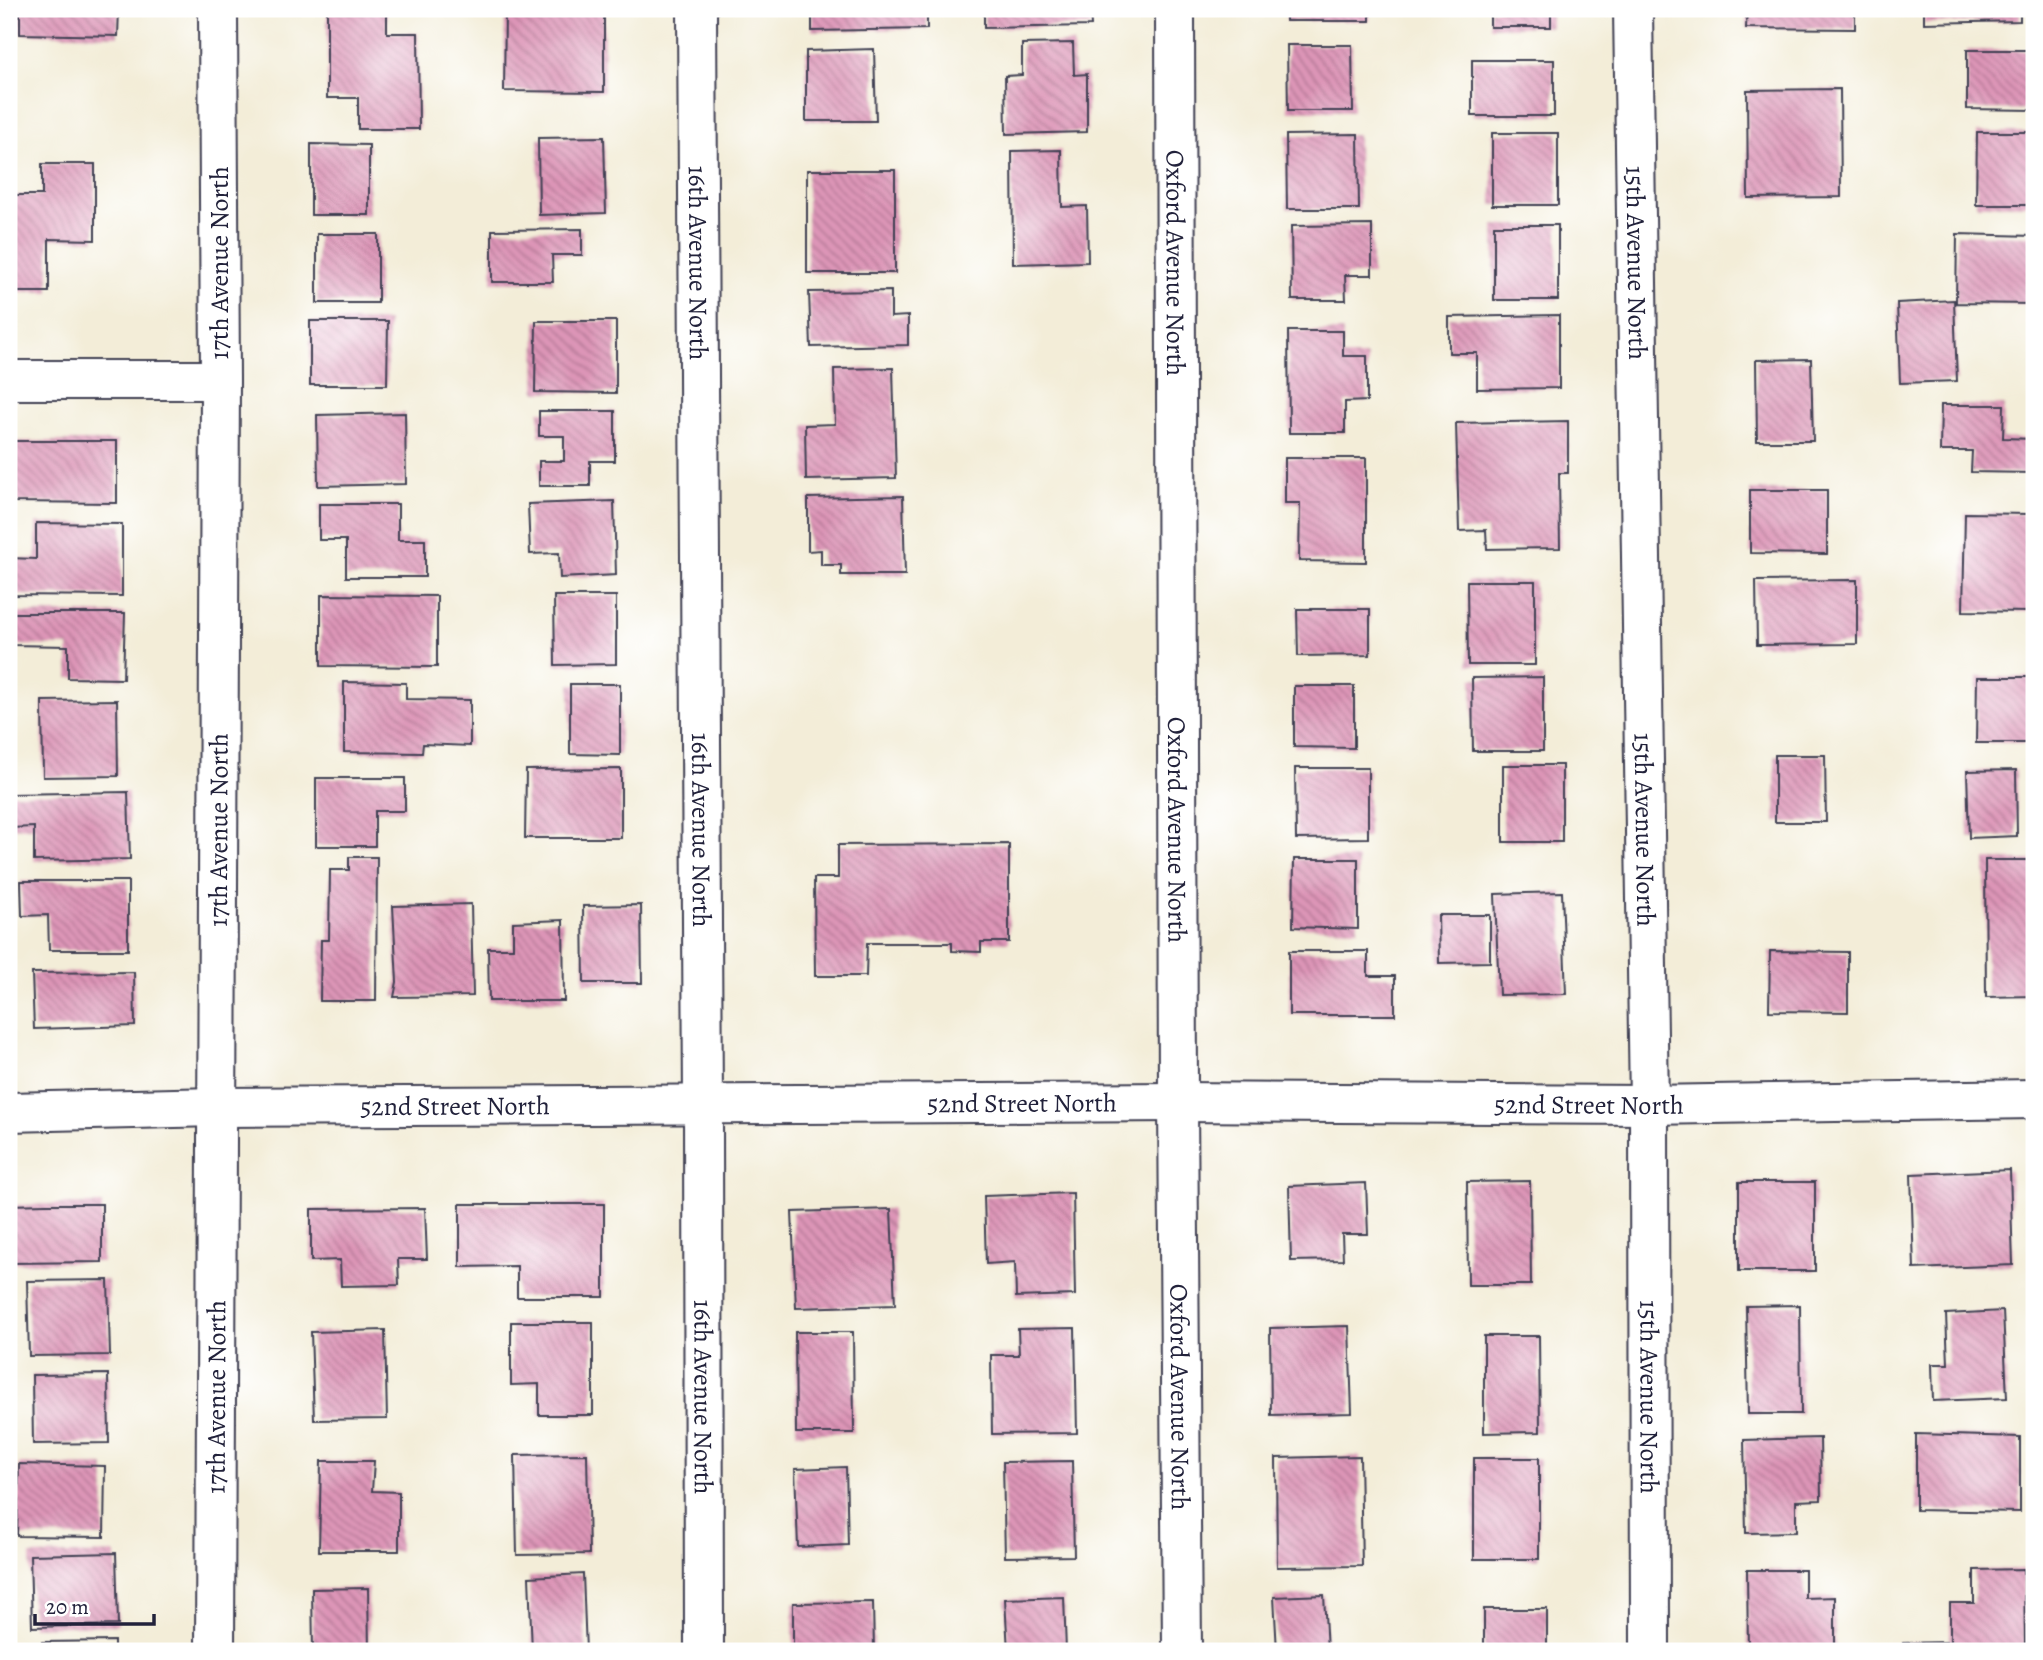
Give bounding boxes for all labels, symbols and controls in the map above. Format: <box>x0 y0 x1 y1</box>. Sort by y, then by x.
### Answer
street label: Oxford Avenue North <box>1158 150 1194 376</box>
street label: 17th Avenue North <box>202 166 237 360</box>
street label: 16th Avenue North <box>680 166 716 361</box>
street label: 15th Avenue North <box>1618 166 1656 360</box>
street label: Oxford Avenue North <box>1159 717 1195 943</box>
street label: 17th Avenue North <box>200 733 236 927</box>
street label: 16th Avenue North <box>683 733 720 928</box>
street label: 15th Avenue North <box>1626 733 1664 927</box>
street label: 52nd Street North <box>927 1085 1117 1121</box>
street label: 52nd Street North <box>1494 1087 1684 1123</box>
street label: 52nd Street North <box>360 1088 550 1124</box>
street label: Oxford Avenue North <box>1162 1284 1198 1510</box>
street label: 17th Avenue North <box>198 1300 234 1494</box>
street label: 16th Avenue North <box>686 1300 721 1495</box>
street label: 15th Avenue North <box>1632 1300 1667 1494</box>
scale bar <box>35 1583 154 1627</box>
text: 20 m <box>46 1593 89 1621</box>

